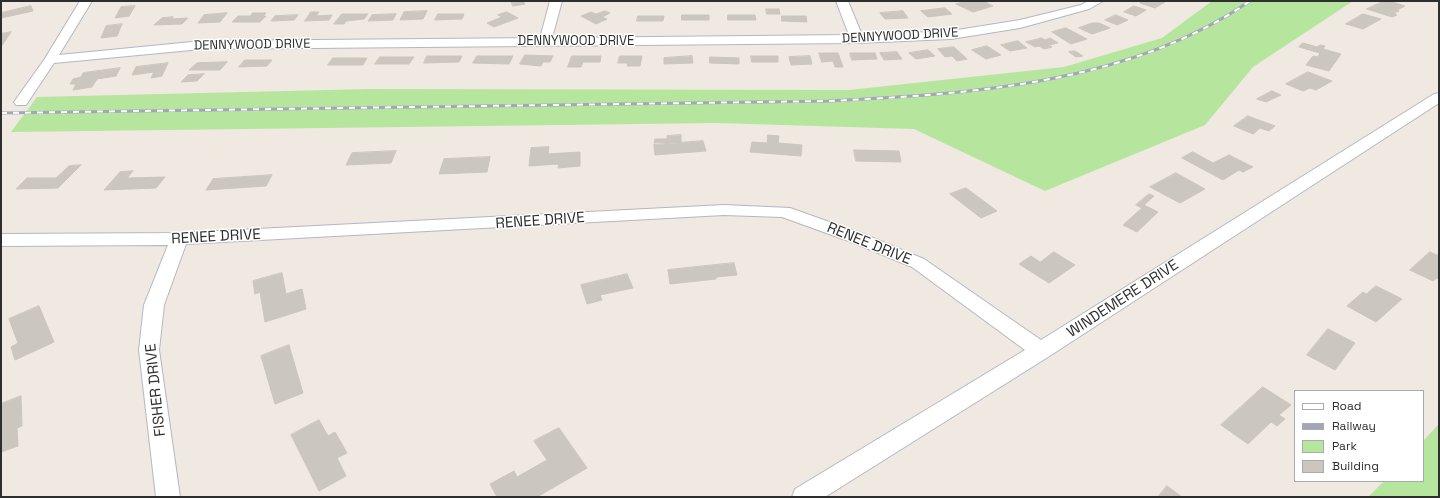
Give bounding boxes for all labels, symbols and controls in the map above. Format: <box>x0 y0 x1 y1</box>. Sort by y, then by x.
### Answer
street label: DENNYWOOD DRIVE <box>841 25 959 47</box>
street label: DENNYWOOD DRIVE <box>518 33 634 49</box>
street label: DENNYWOOD DRIVE <box>193 36 311 54</box>
street label: RENEE DRIVE <box>495 209 585 233</box>
street label: RENEE DRIVE <box>824 219 914 269</box>
street label: RENEE DRIVE <box>171 226 261 248</box>
street label: WINDEMERE DRIVE <box>1064 256 1182 342</box>
street label: FISHER DRIVE <box>142 343 170 437</box>
legend <box>1294 390 1424 482</box>
text: Road <box>1332 398 1361 414</box>
text: Railway <box>1332 418 1376 434</box>
text: Park <box>1332 438 1357 454</box>
text: Building <box>1332 458 1379 474</box>

